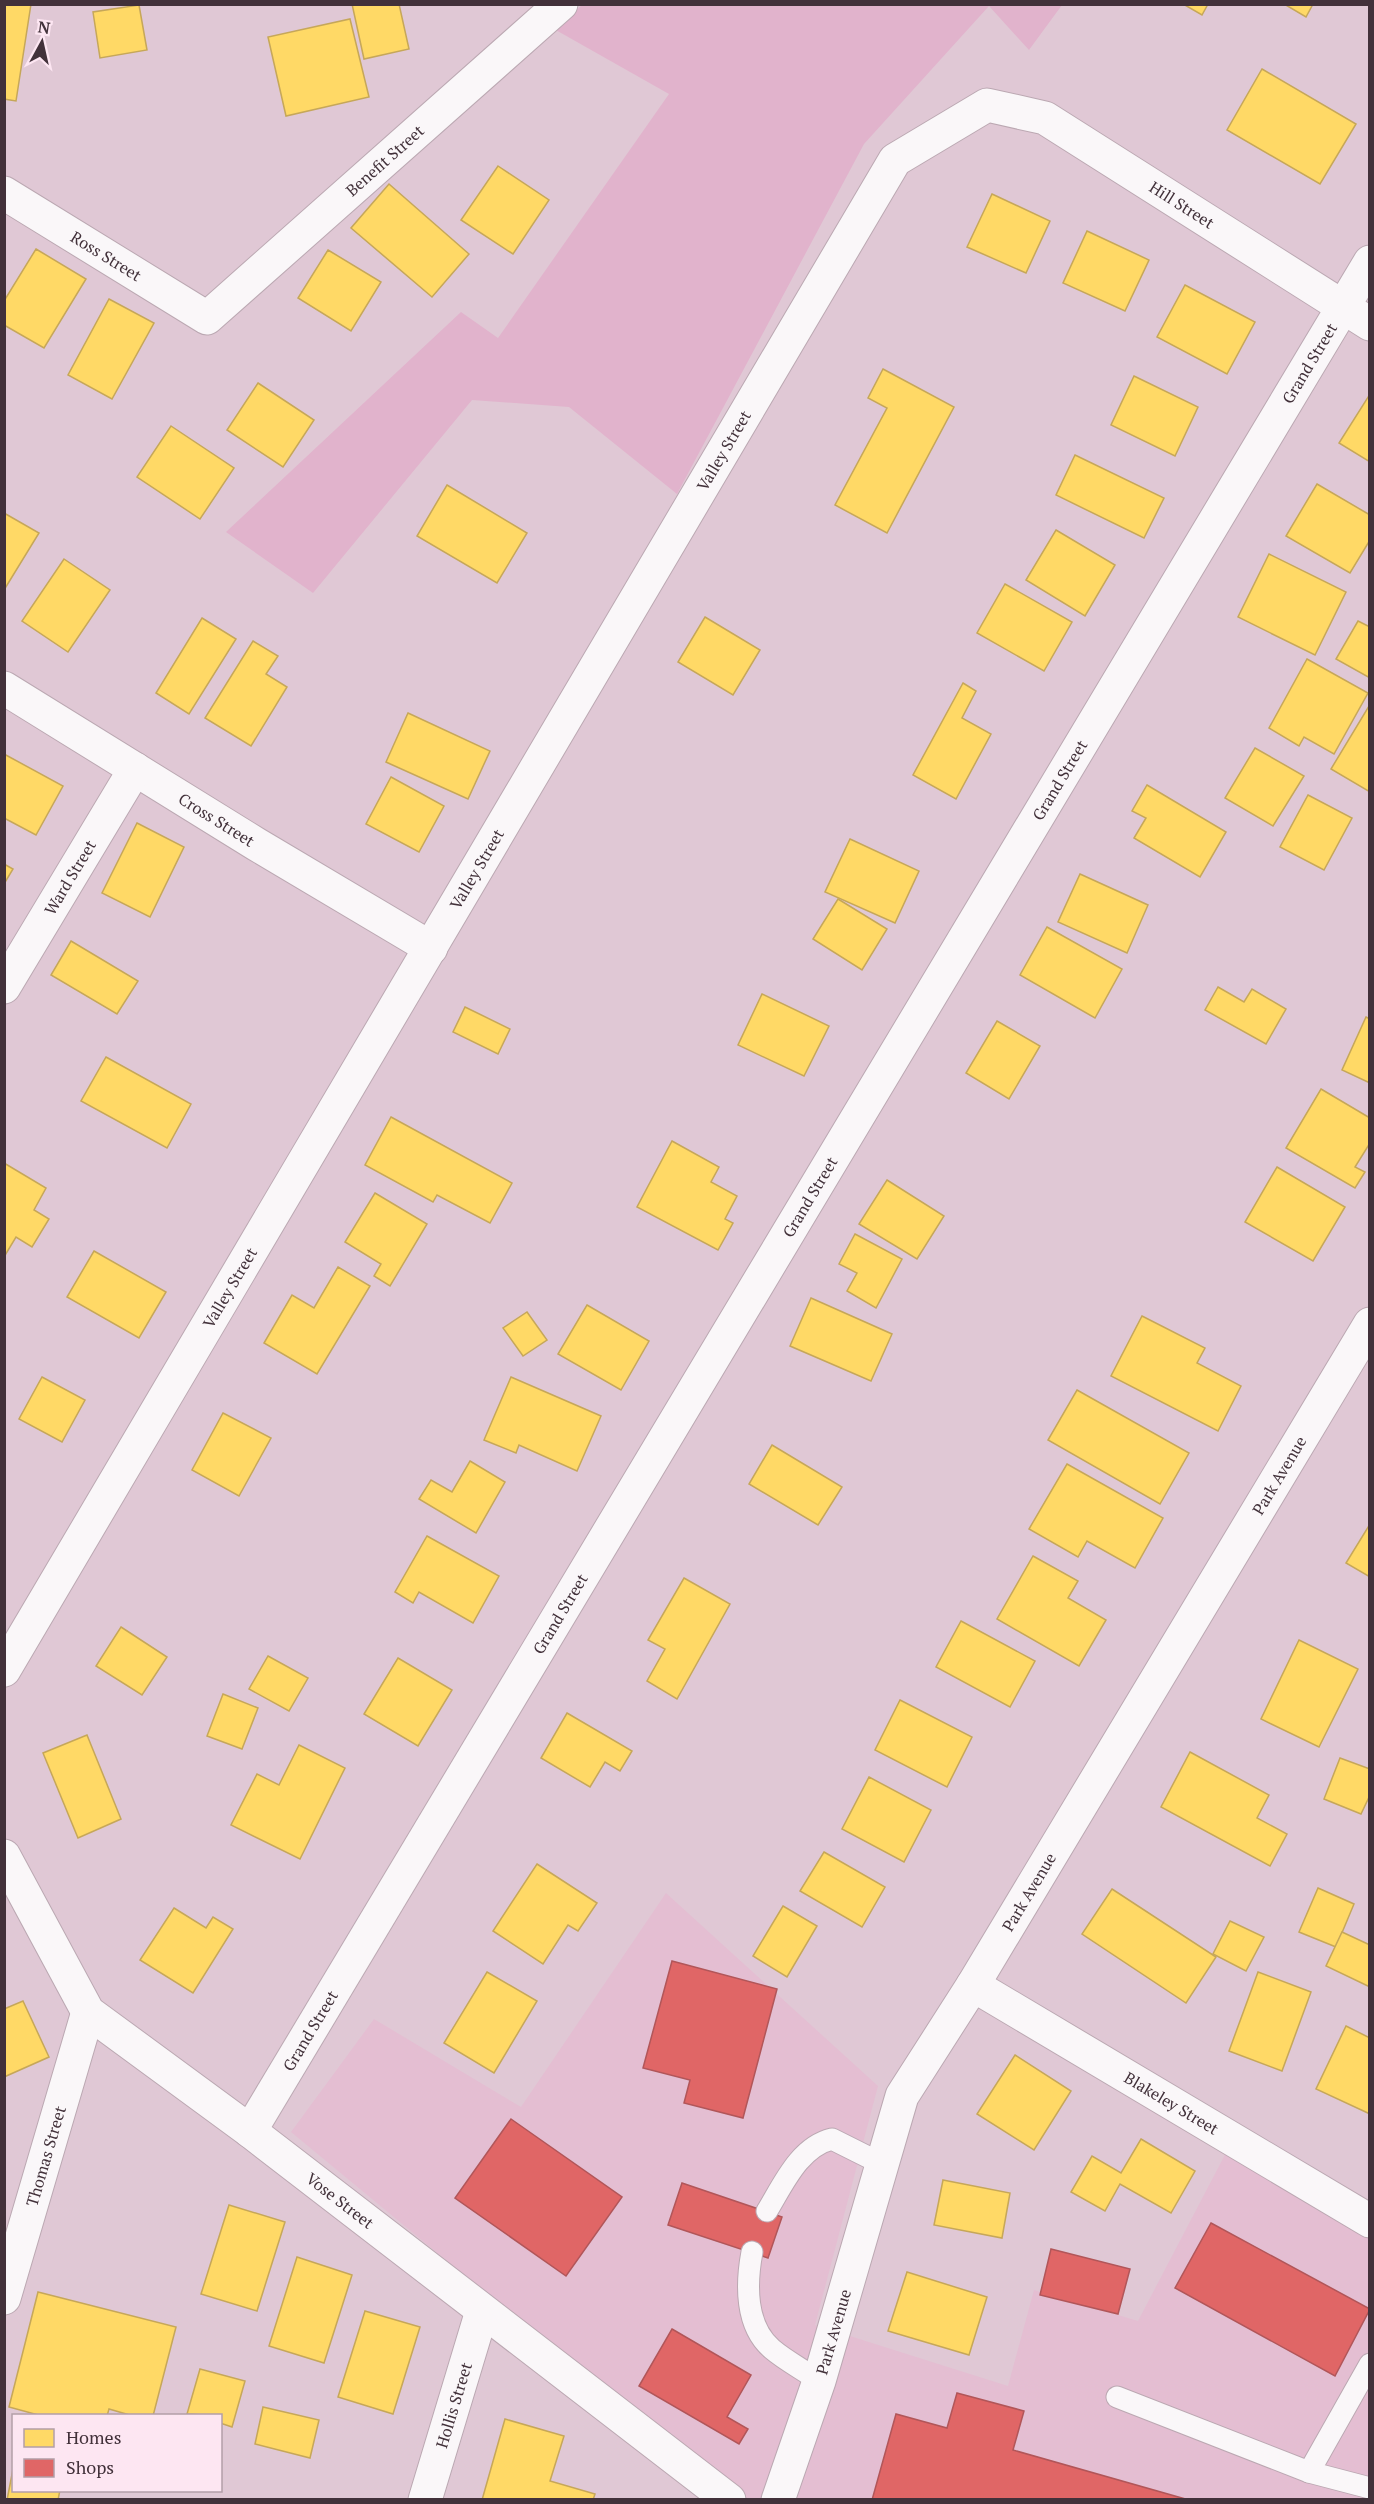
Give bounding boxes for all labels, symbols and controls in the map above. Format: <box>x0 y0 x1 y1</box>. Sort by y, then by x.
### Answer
north arrow <box>12 12 72 72</box>
text: N <box>37 15 52 39</box>
street label: Benefit Street <box>341 120 429 201</box>
street label: Hill Street <box>1145 176 1219 234</box>
street label: Ross Street <box>67 226 146 286</box>
street label: Grand Street <box>1277 319 1342 408</box>
street label: Valley Street <box>691 406 756 495</box>
street label: Grand Street <box>1027 736 1092 824</box>
street label: Cross Street <box>174 788 259 852</box>
street label: Valley Street <box>444 825 509 913</box>
street label: Ward Street <box>39 836 101 919</box>
street label: Grand Street <box>777 1152 842 1241</box>
street label: Valley Street <box>197 1243 262 1332</box>
street label: Park Avenue <box>1247 1432 1311 1519</box>
street label: Grand Street <box>527 1569 593 1658</box>
street label: Park Avenue <box>997 1849 1061 1935</box>
street label: Grand Street <box>277 1986 343 2075</box>
street label: Blakeley Street <box>1120 2066 1223 2140</box>
street label: Thomas Street <box>21 2103 71 2209</box>
street label: Vose Street <box>302 2167 379 2234</box>
street label: Park Avenue <box>810 2287 856 2377</box>
street label: Hollis Street <box>430 2360 477 2451</box>
legend <box>12 2414 222 2492</box>
text: Homes <box>66 2425 121 2449</box>
text: Shops <box>66 2455 114 2479</box>

